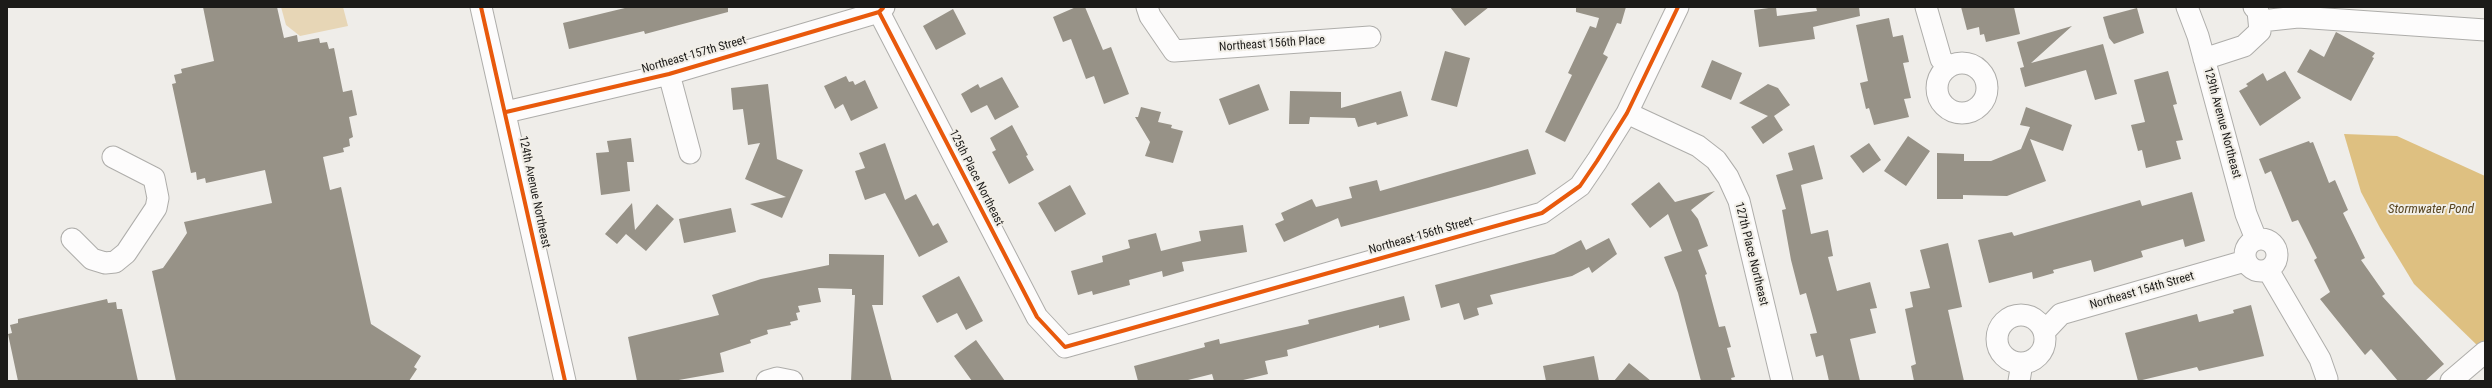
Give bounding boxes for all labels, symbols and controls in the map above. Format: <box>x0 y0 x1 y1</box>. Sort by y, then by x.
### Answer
street label: Northeast 157th Street <box>640 33 748 77</box>
street label: Northeast 156th Place <box>1219 33 1325 55</box>
street label: 129th Avenue Northeast <box>2200 66 2244 180</box>
street label: 125th Place Northeast <box>946 127 1006 229</box>
street label: 124th Avenue Northeast <box>515 135 553 249</box>
street label: 127th Place Northeast <box>1731 201 1771 307</box>
water label: Stormwater Pond <box>2388 202 2474 218</box>
street label: Northeast 156th Street <box>1367 214 1475 258</box>
street label: Northeast 154th Street <box>2088 269 2196 313</box>

